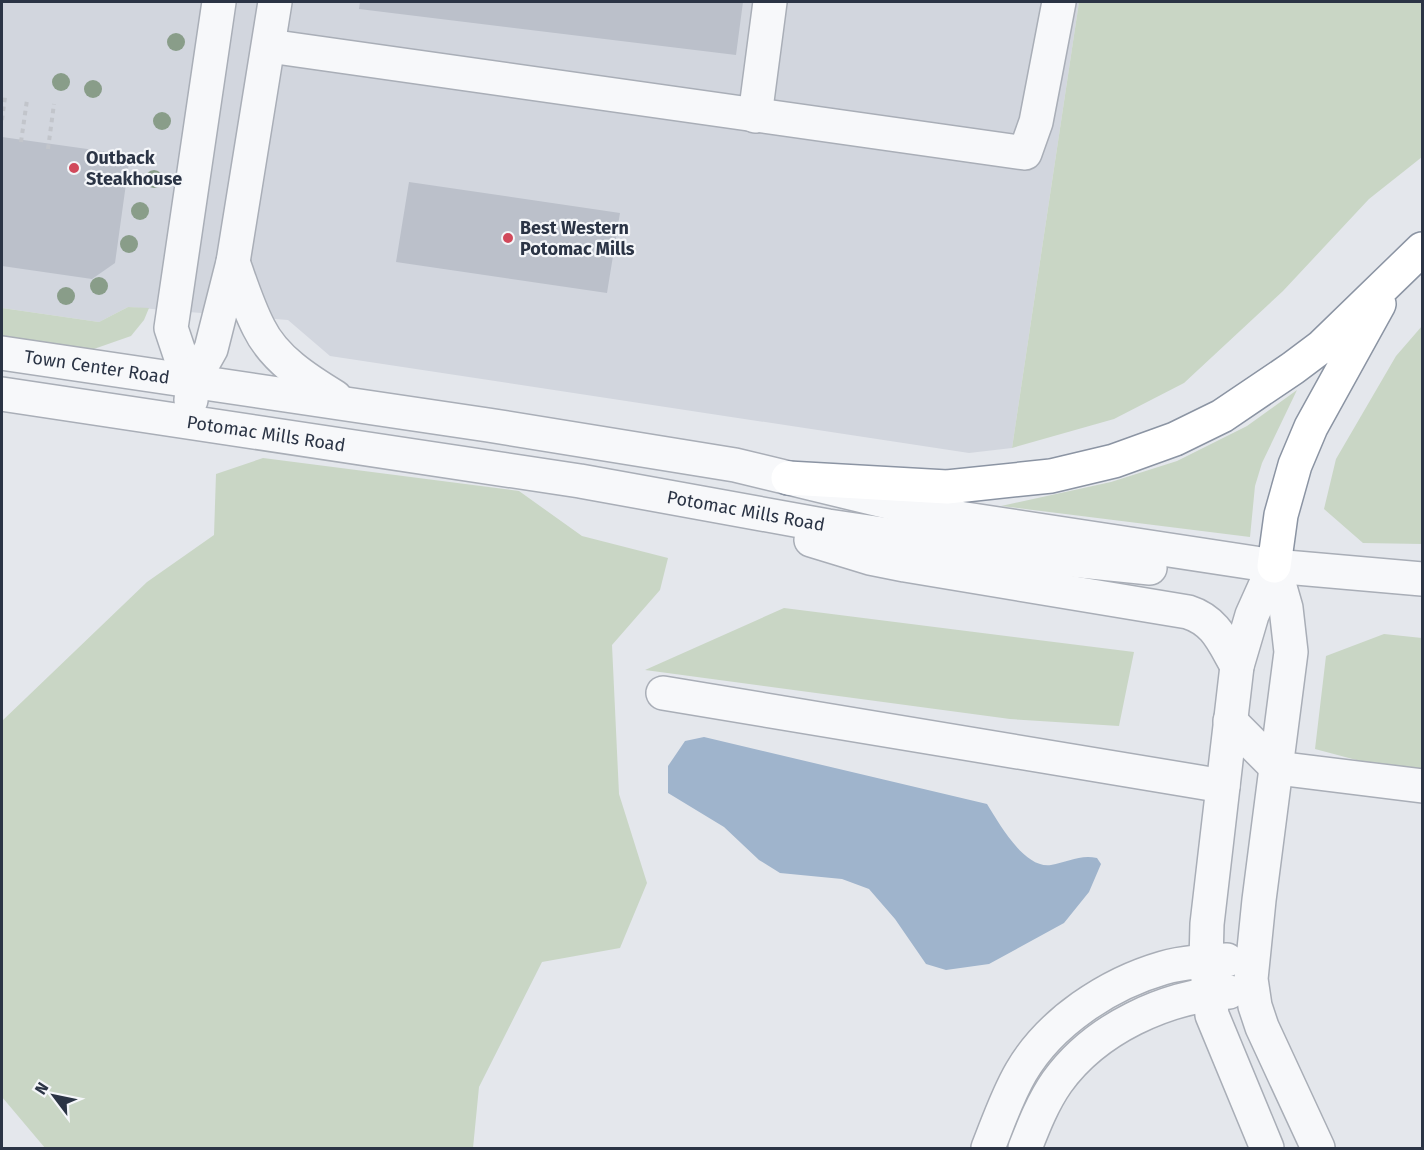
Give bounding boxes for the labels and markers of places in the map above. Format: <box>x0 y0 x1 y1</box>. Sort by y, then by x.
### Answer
place label: Outback Steakhouse <box>86 147 182 190</box>
marker: Outback Steakhouse <box>67 161 81 175</box>
place label: Best Western Potomac Mills <box>520 217 635 260</box>
marker: Best Western Potomac Mills <box>501 231 515 245</box>

